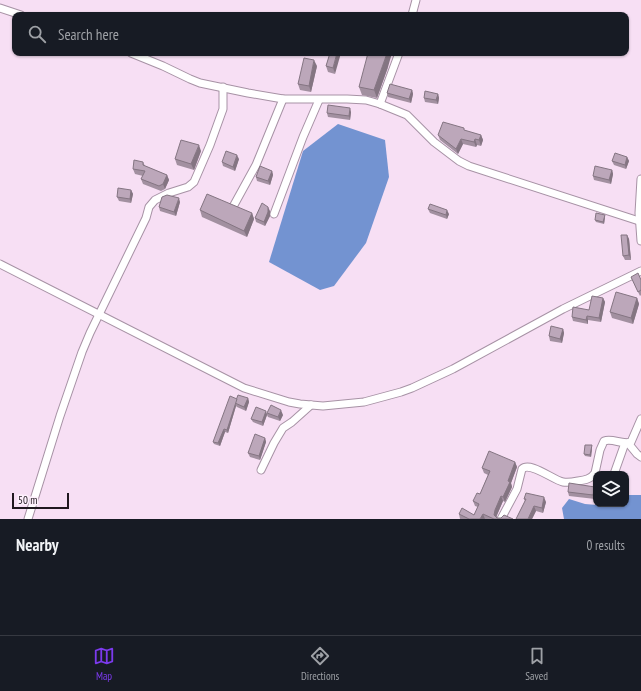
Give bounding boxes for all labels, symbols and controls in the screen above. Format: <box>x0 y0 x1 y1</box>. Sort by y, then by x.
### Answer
search box <box>12 12 629 56</box>
icon: search <box>26 23 48 45</box>
text: Search here <box>58 25 119 44</box>
map controls <box>593 471 629 507</box>
button: layers <box>593 471 629 507</box>
scale bar <box>12 491 69 510</box>
text: 50 m <box>18 493 37 507</box>
text: Nearby <box>16 534 59 556</box>
text: 0 results <box>586 537 625 554</box>
tab: Map <box>93 645 115 683</box>
tab: Directions <box>301 645 339 683</box>
tab: Saved <box>525 645 548 683</box>

